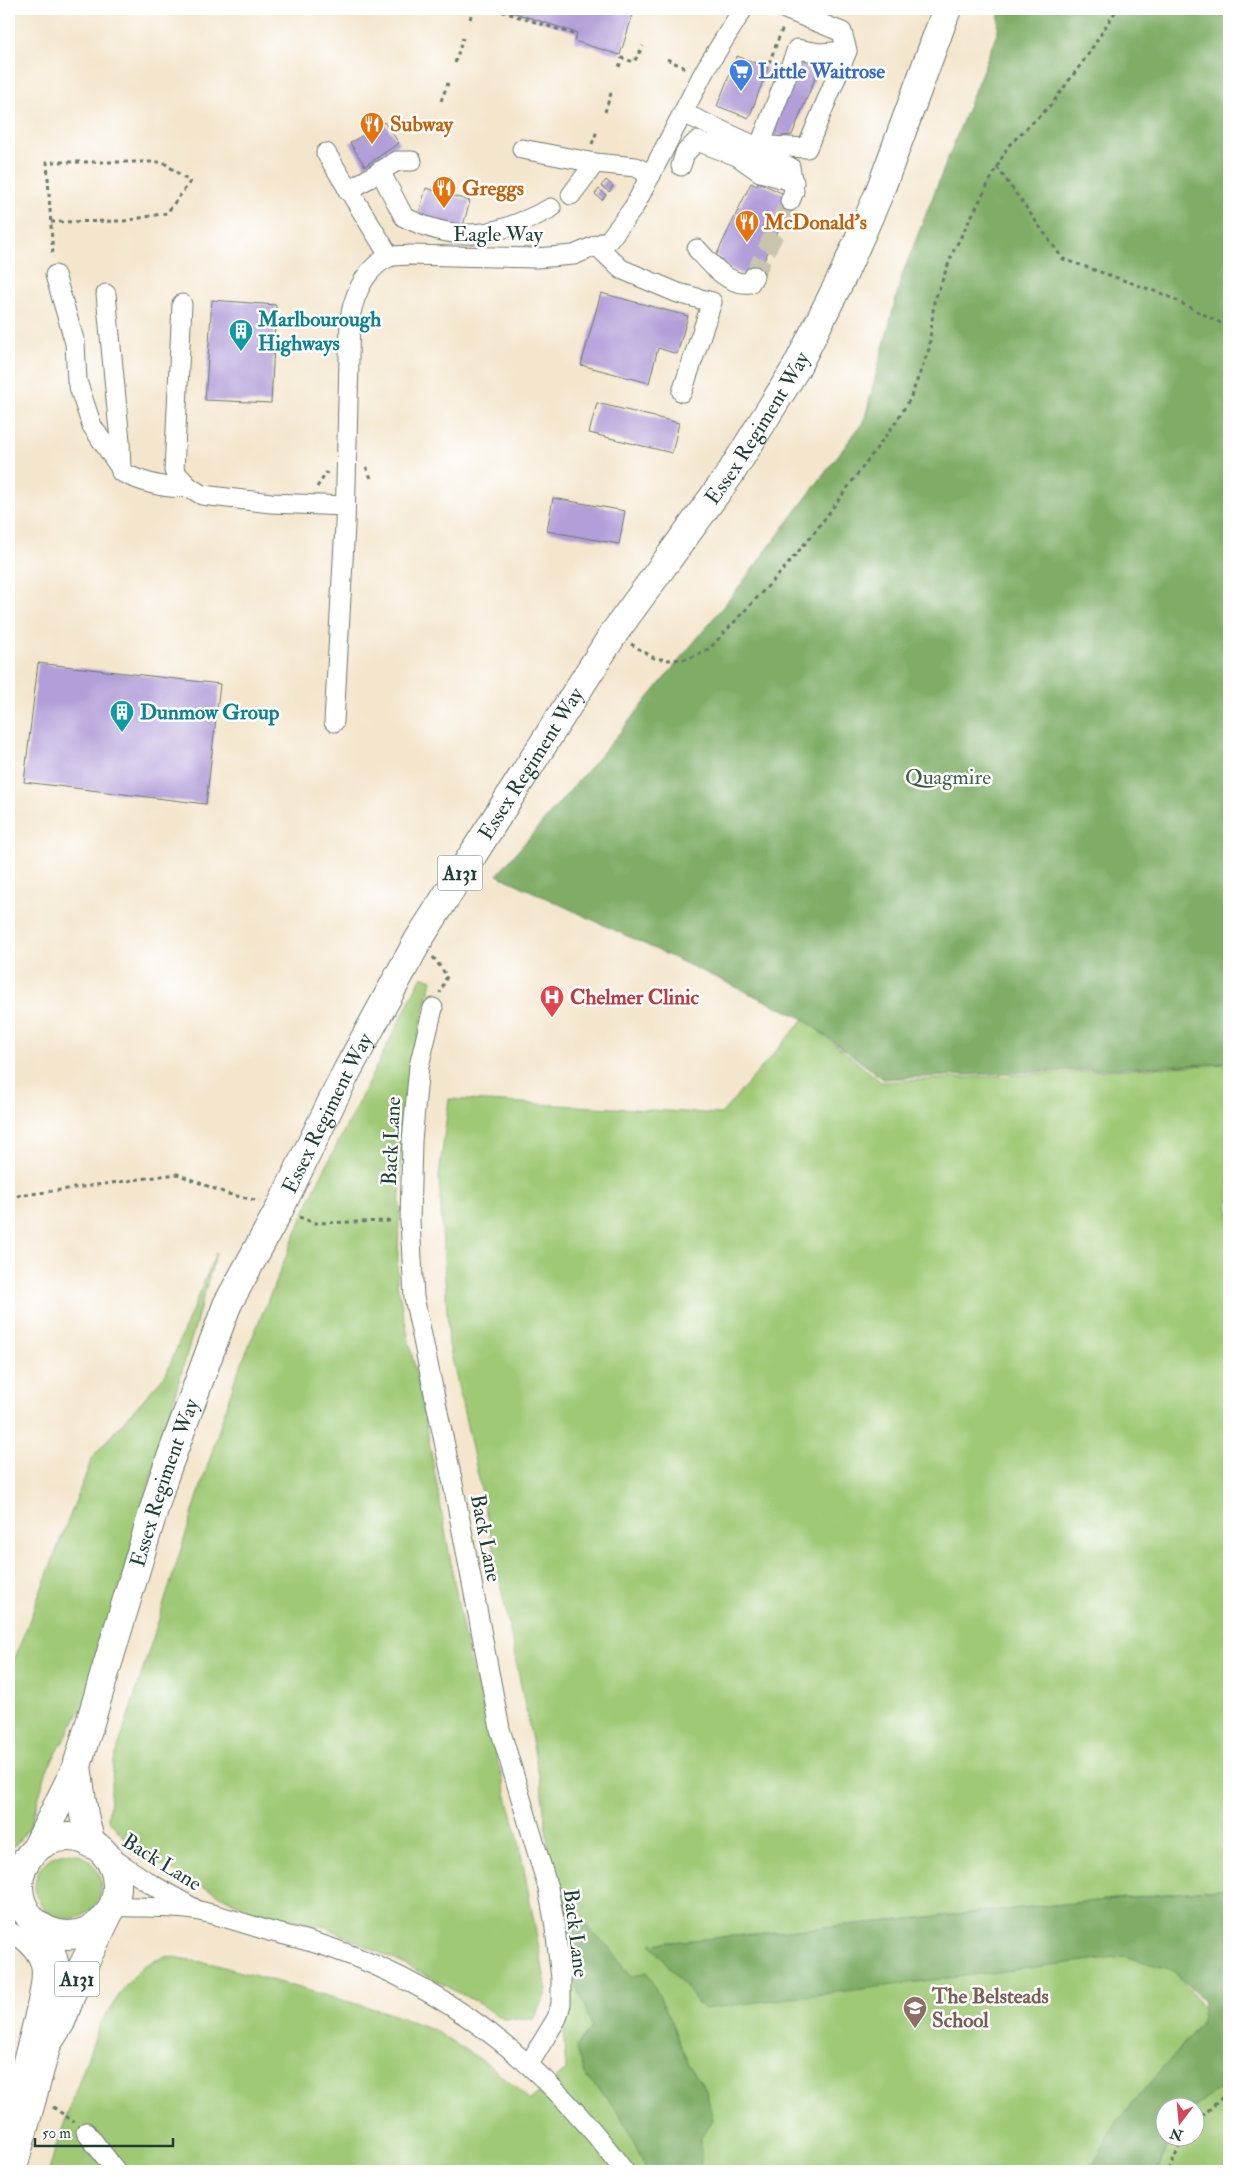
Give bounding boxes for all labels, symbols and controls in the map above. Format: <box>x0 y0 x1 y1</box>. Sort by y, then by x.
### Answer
supermarket icon: Little Waitrose <box>728 58 754 92</box>
place label: Little Waitrose <box>758 58 885 85</box>
restaurant icon: Subway <box>359 111 385 145</box>
place label: Subway <box>390 111 454 138</box>
restaurant icon: Greggs <box>431 175 457 209</box>
place label: Greggs <box>462 175 524 202</box>
restaurant icon: McDonald's <box>734 209 760 243</box>
place label: McDonald's <box>763 209 867 236</box>
street label: Eagle Way <box>453 221 544 248</box>
place label: Marlbourough Highways <box>257 306 381 357</box>
building icon: Marlbourough Highways <box>228 318 254 352</box>
street label: Essex Regiment Way <box>699 347 816 510</box>
street label: Essex Regiment Way <box>473 682 590 845</box>
building icon: Dunmow Group <box>109 699 135 733</box>
place label: Dunmow Group <box>140 699 280 726</box>
park label: Quagmire <box>905 764 991 791</box>
road number: A131 <box>438 856 482 890</box>
hospital icon: Chelmer Clinic <box>539 984 565 1018</box>
place label: Chelmer Clinic <box>570 984 699 1011</box>
street label: Essex Regiment Way <box>276 1028 379 1198</box>
street label: Back Lane <box>376 1096 407 1186</box>
street label: Essex Regiment Way <box>124 1394 206 1570</box>
street label: Back Lane <box>464 1492 507 1584</box>
street label: Back Lane <box>117 1827 207 1898</box>
street label: Back Lane <box>557 1887 594 1979</box>
road number: A131 <box>54 1962 100 1996</box>
place label: The Belsteads School <box>931 1983 1049 2034</box>
school or university icon: The Belsteads School <box>902 1995 928 2029</box>
north arrow <box>1156 2098 1206 2148</box>
scale bar <box>35 2115 172 2147</box>
text: 50 m <box>42 2124 71 2143</box>
text: N <box>1168 2124 1186 2144</box>

